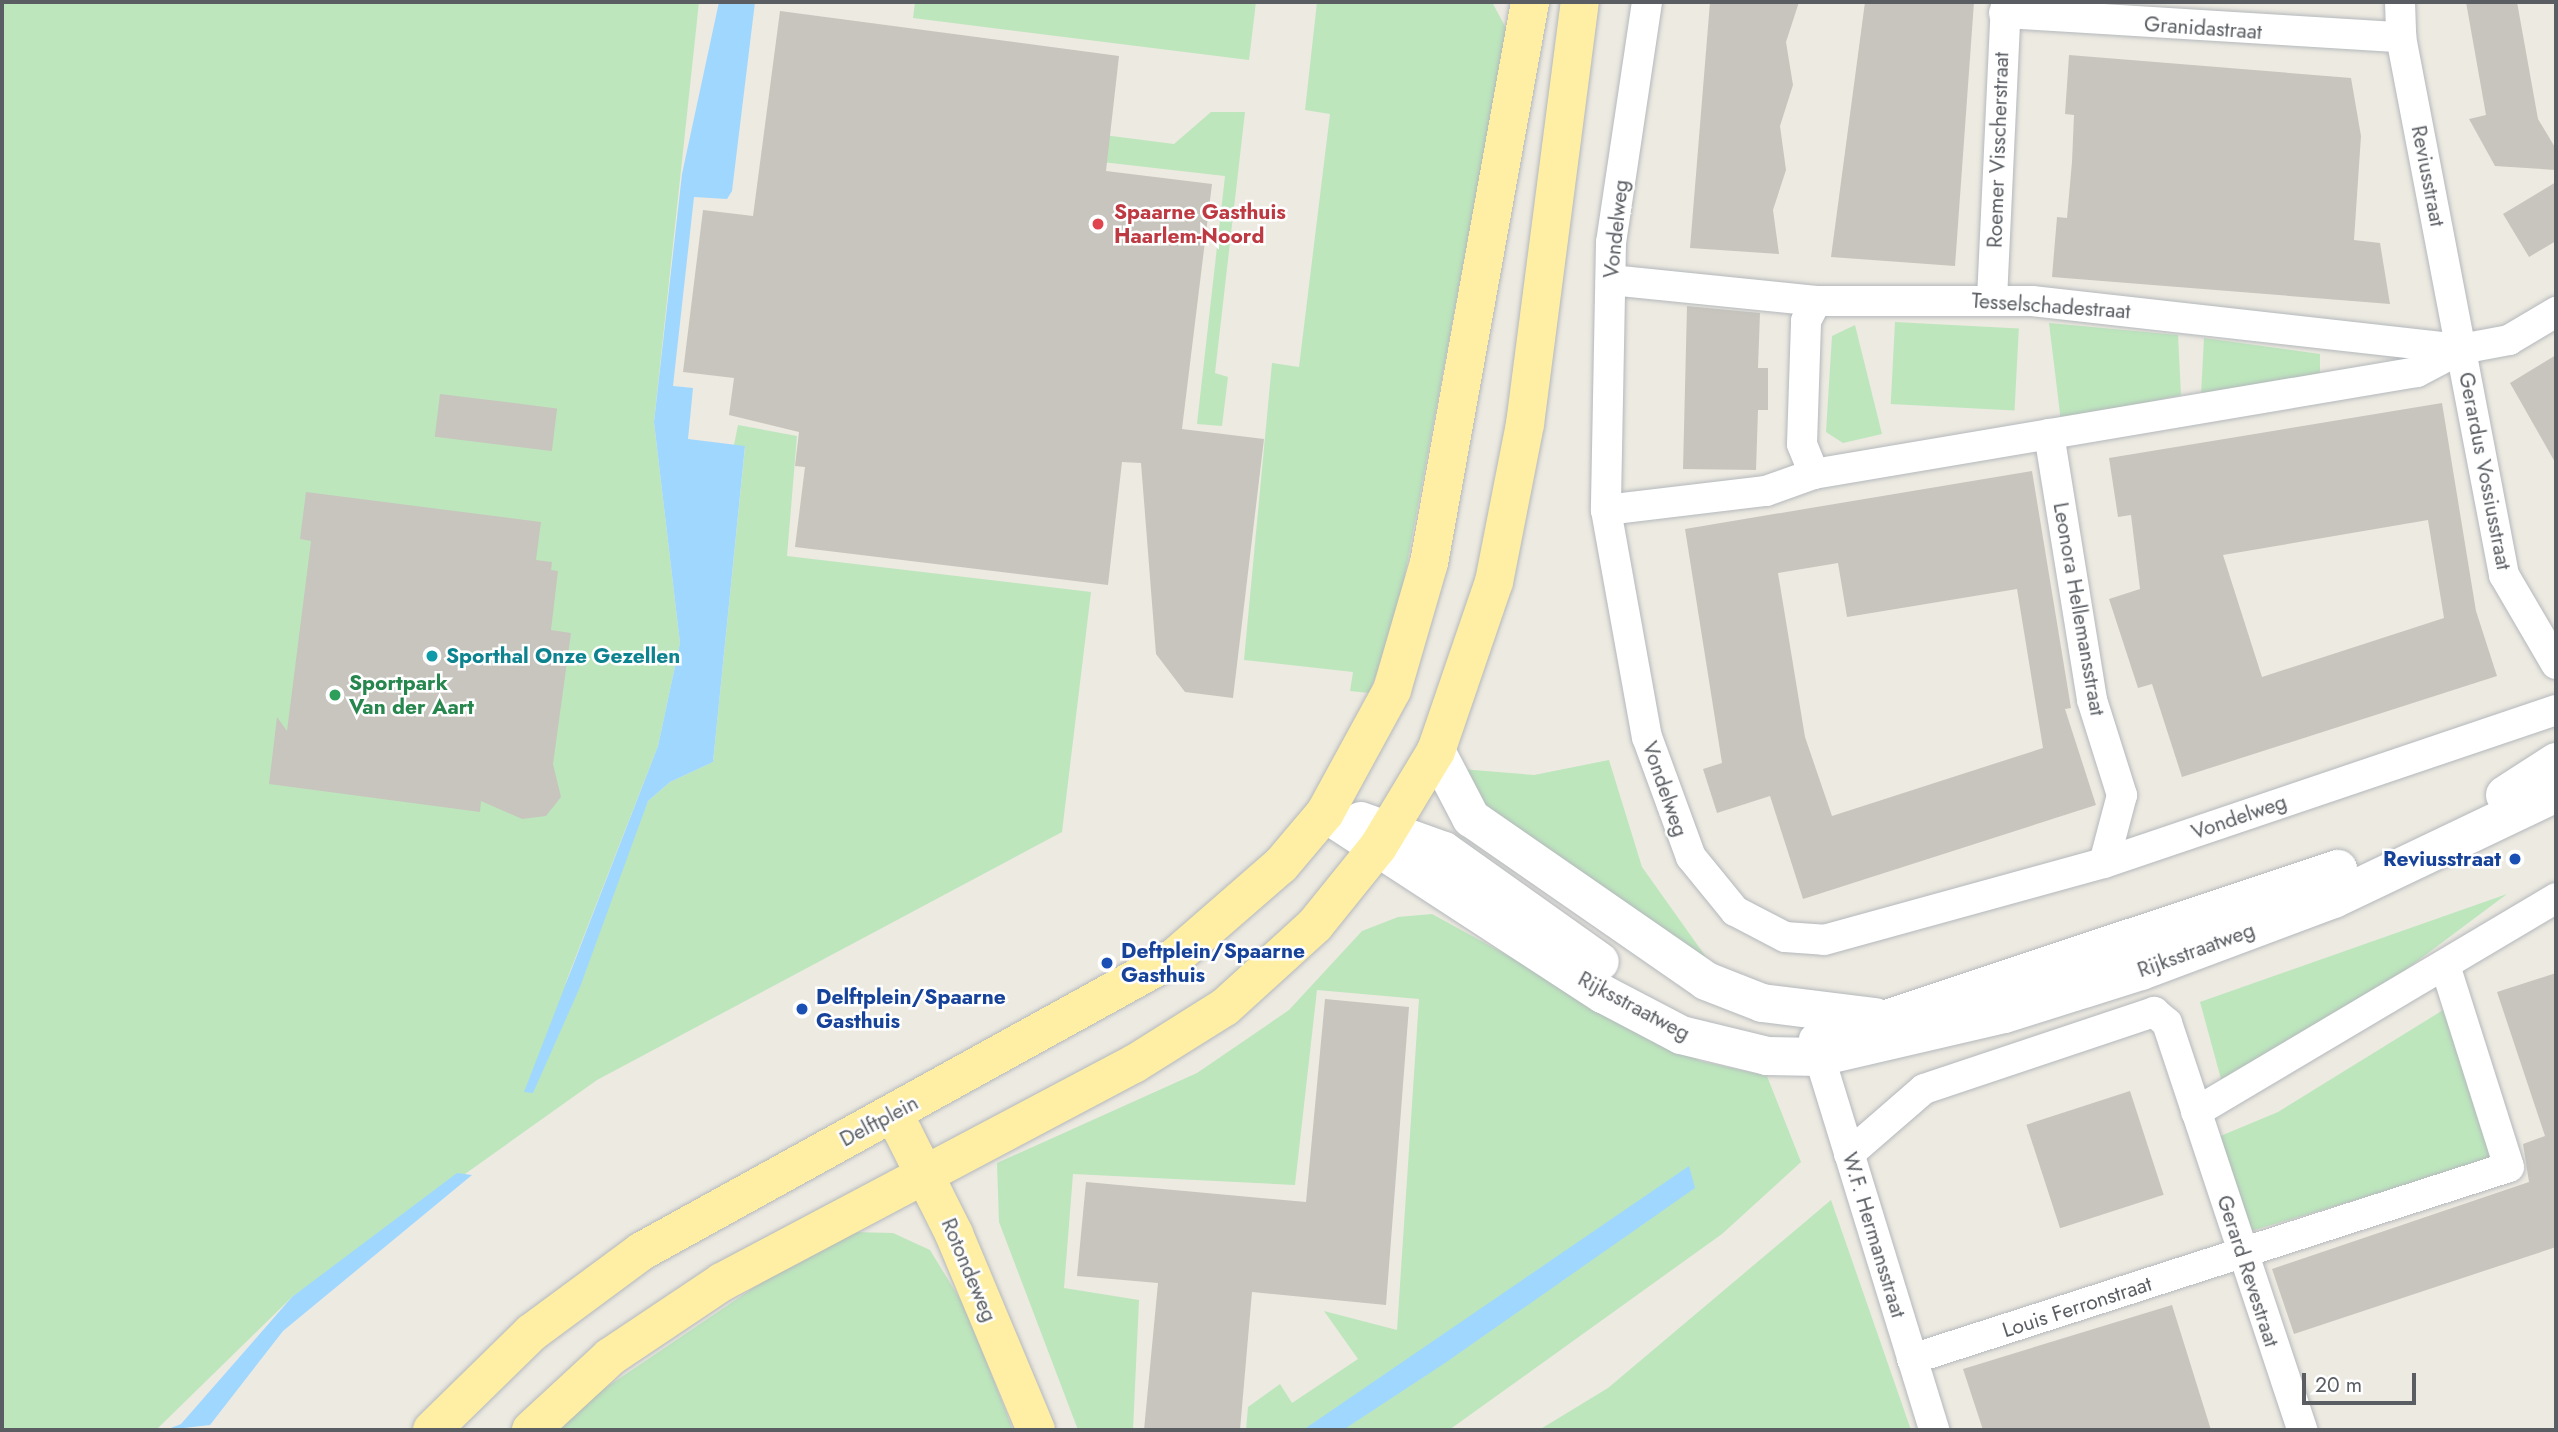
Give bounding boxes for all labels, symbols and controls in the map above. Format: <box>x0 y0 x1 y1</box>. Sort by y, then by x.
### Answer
street label: Granidastraat <box>2143 11 2263 45</box>
street label: Roemer Visscherstraat <box>1982 52 2014 248</box>
street label: Reviusstraat <box>2406 123 2450 229</box>
street label: Vondelweg <box>1598 178 1634 280</box>
place label: Spaarne Gasthuis Haarlem-Noord <box>1114 199 1286 249</box>
marker: Spaarne Gasthuis Haarlem-Noord <box>1088 214 1108 234</box>
street label: Tesselschadestraat <box>1971 288 2131 324</box>
street label: Gerardus Vossiusstraat <box>2453 370 2517 572</box>
street label: Leonora Hellemansstraat <box>2048 500 2110 718</box>
place label: Sporthal Onze Gezellen <box>446 643 680 669</box>
marker: Sporthal Onze Gezellen <box>424 648 440 664</box>
place label: Sportpark Van der Aart <box>349 670 474 720</box>
marker: Sportpark Van der Aart <box>327 687 343 703</box>
street label: Vondelweg <box>1637 738 1693 840</box>
street label: Vondelweg <box>2188 789 2290 845</box>
place label: Reviusstraat <box>2383 846 2501 872</box>
marker: Reviusstraat <box>2507 851 2523 867</box>
street label: Rijksstraatweg <box>2134 917 2258 983</box>
place label: Deftplein/Spaarne Gasthuis <box>1121 938 1305 988</box>
marker: Deftplein/Spaarne Gasthuis <box>1099 955 1115 971</box>
street label: Rijksstraatweg <box>1574 966 1694 1046</box>
place label: Delftplein/Spaarne Gasthuis <box>816 984 1006 1034</box>
marker: Delftplein/Spaarne Gasthuis <box>794 1001 810 1017</box>
street label: Delftplein <box>836 1090 922 1152</box>
street label: W.F. Hermansstraat <box>1837 1149 1911 1321</box>
street label: Gerard Revestraat <box>2212 1192 2284 1350</box>
street label: Rotondeweg <box>936 1214 1002 1326</box>
street label: Louis Ferronstraat <box>1999 1271 2155 1343</box>
scale bar <box>2306 1358 2420 1402</box>
text: 20 m <box>2315 1370 2362 1400</box>

